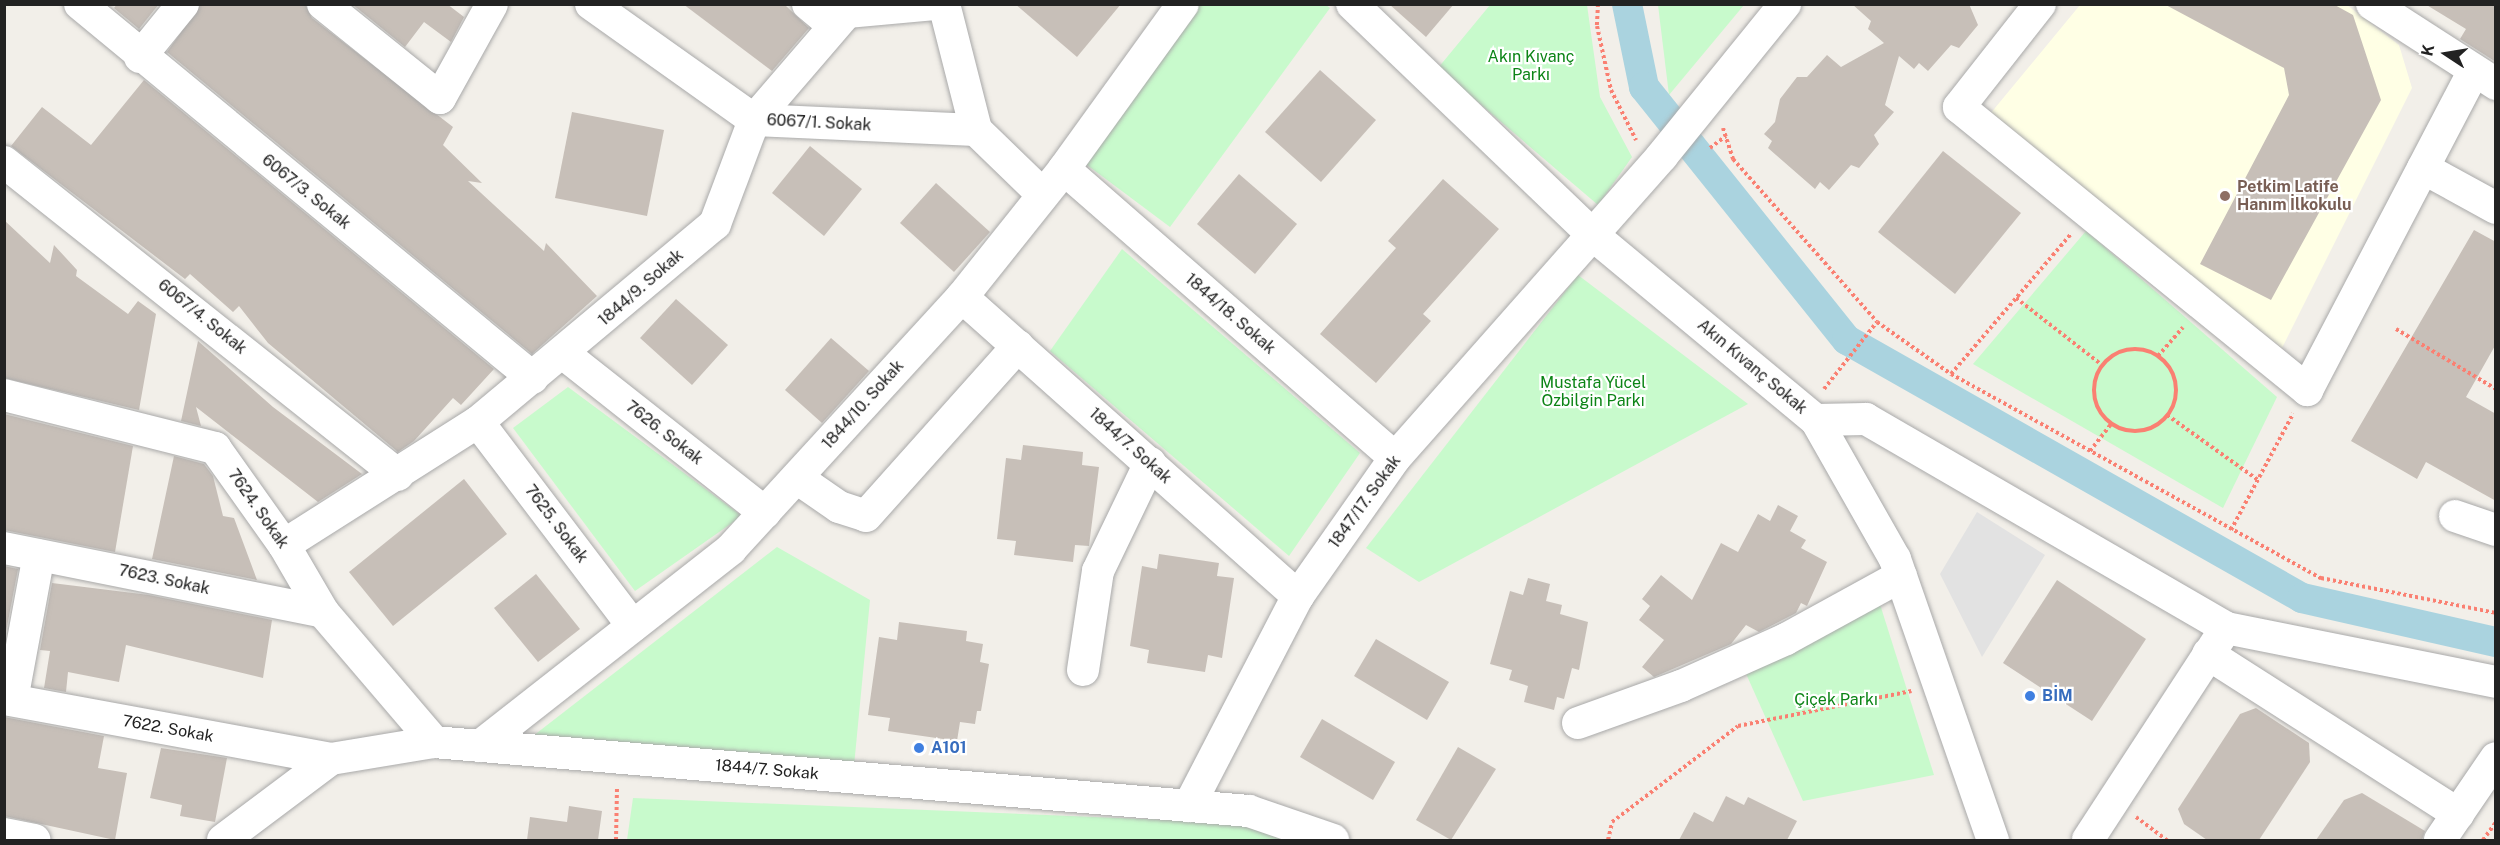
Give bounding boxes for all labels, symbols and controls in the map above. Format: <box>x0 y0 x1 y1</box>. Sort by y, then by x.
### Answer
north arrow <box>2416 24 2476 84</box>
text: K <box>2417 43 2438 58</box>
park label: Akın Kıvanç Parkı <box>1488 47 1574 85</box>
street label: 6067/1. Sokak <box>766 111 872 135</box>
street label: 6067/3. Sokak <box>258 150 354 234</box>
place label: Petkim Latife Hanım İlkokulu <box>2237 177 2352 215</box>
marker: Petkim Latife Hanım İlkokulu <box>2218 189 2232 203</box>
street label: 1844/9. Sokak <box>595 246 687 330</box>
street label: 1844/18. Sokak <box>1181 270 1279 358</box>
street label: 6067/4. Sokak <box>154 275 250 359</box>
street label: Akın Kıvanç Sokak <box>1693 316 1811 418</box>
street label: 1844/10. Sokak <box>818 357 908 453</box>
park label: Mustafa Yücel Özbilgin Parkı <box>1540 373 1646 411</box>
street label: 7626. Sokak <box>622 397 706 469</box>
street label: 1844/7. Sokak <box>1085 404 1175 488</box>
street label: 1847/17. Sokak <box>1325 452 1405 552</box>
street label: 7624. Sokak <box>224 466 292 552</box>
street label: 7625. Sokak <box>520 481 592 567</box>
street label: 7623. Sokak <box>117 561 211 599</box>
place label: BİM <box>2042 686 2073 706</box>
marker: BİM <box>2023 689 2037 703</box>
park label: Çiçek Parkı <box>1794 690 1878 710</box>
street label: 7622. Sokak <box>121 712 215 746</box>
place label: A101 <box>931 738 967 758</box>
marker: A101 <box>912 741 926 755</box>
street label: 1844/7. Sokak <box>714 756 820 784</box>

